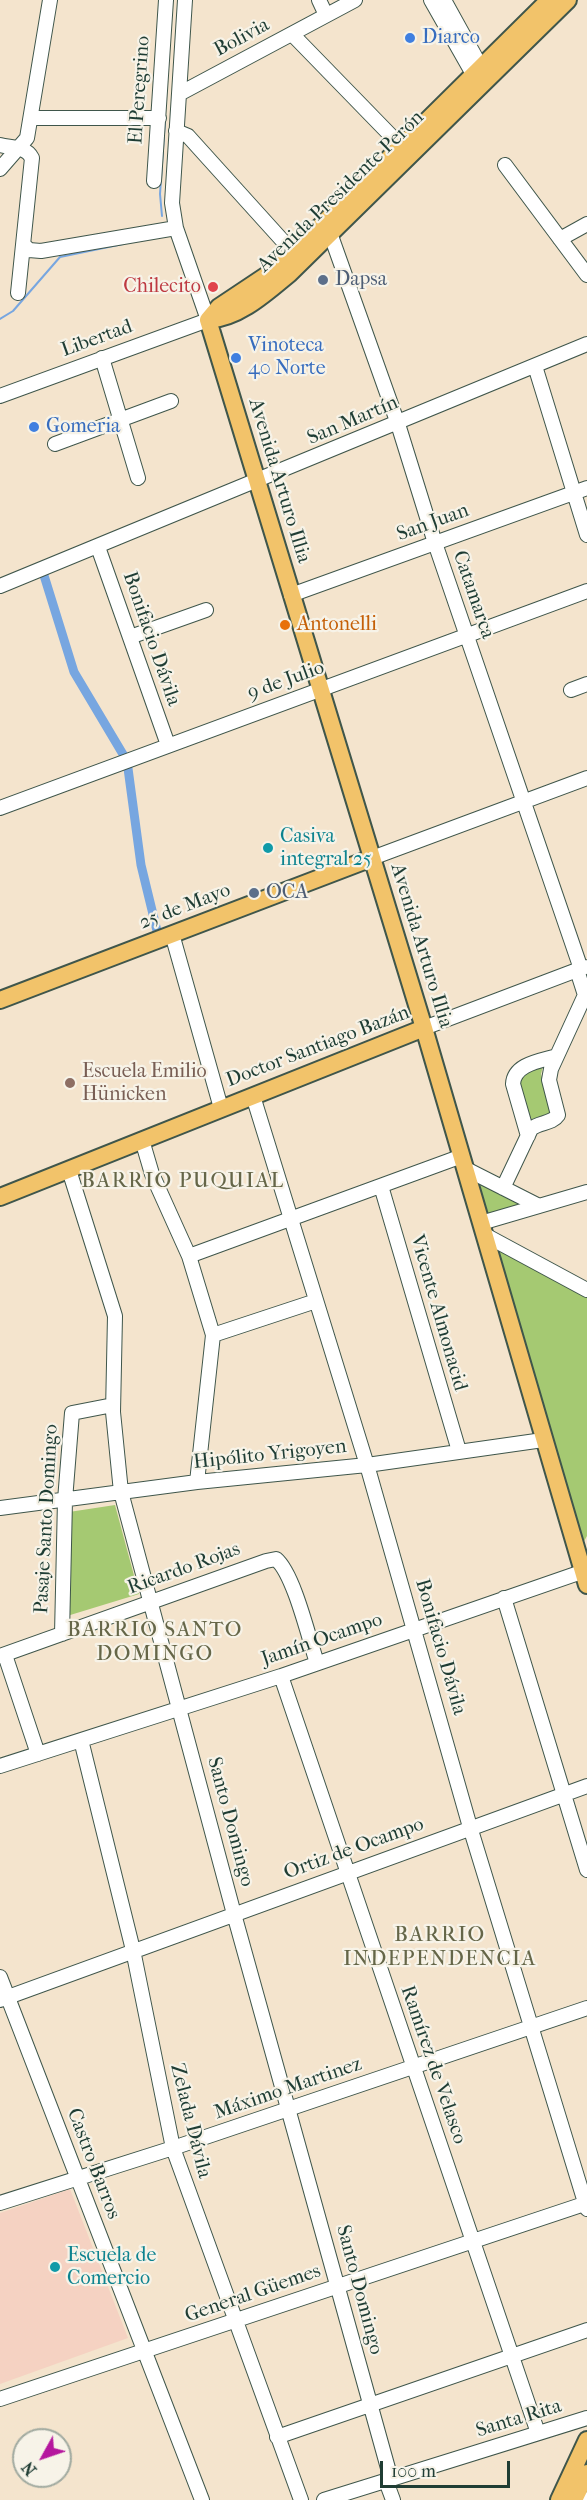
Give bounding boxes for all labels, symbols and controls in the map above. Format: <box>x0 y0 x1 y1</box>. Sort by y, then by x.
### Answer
street label: Bolivia <box>210 13 274 63</box>
place label: Diarco <box>422 26 480 50</box>
marker: Diarco <box>403 31 417 45</box>
street label: El Peregrino <box>124 35 156 145</box>
street label: Avenida Presidente Perón <box>253 106 429 278</box>
place label: Dapsa <box>335 268 387 292</box>
marker: Dapsa <box>316 273 330 287</box>
place label: Chilecito <box>123 275 201 299</box>
marker: Chilecito <box>206 280 220 294</box>
street label: Libertad <box>58 315 136 363</box>
place label: Vinoteca 40 Norte <box>248 334 326 381</box>
marker: Vinoteca 40 Norte <box>229 351 243 365</box>
street label: San Martín <box>304 391 402 451</box>
street label: Avenida Arturo Illia <box>243 396 315 566</box>
place label: Gomeria <box>46 415 120 439</box>
marker: Gomeria <box>27 420 41 434</box>
street label: San Juan <box>394 499 472 547</box>
street label: Catamarca <box>447 548 499 642</box>
street label: Bonifacio Dávila <box>117 569 185 709</box>
place label: Antonelli <box>297 613 377 637</box>
marker: Antonelli <box>278 618 292 632</box>
street label: 9 de Julio <box>244 656 328 706</box>
place label: Casiva integral 25 <box>280 825 372 872</box>
marker: Casiva integral 25 <box>261 841 275 855</box>
street label: Avenida Arturo Illia <box>385 861 457 1031</box>
street label: 25 de Mayo <box>136 879 234 935</box>
place label: OCA <box>266 881 308 905</box>
marker: OCA <box>247 886 261 900</box>
street label: Doctor Santiago Bazán <box>223 1001 413 1093</box>
place label: Escuela Emilio Hünicken <box>82 1060 207 1107</box>
marker: Escuela Emilio Hünicken <box>63 1076 77 1090</box>
district label: BARRIO PUQUIAL <box>81 1169 285 1195</box>
street label: Vicente Almonacid <box>404 1232 472 1394</box>
street label: Pasaje Santo Domingo <box>30 1424 64 1614</box>
street label: Hipólito Yrigoyen <box>192 1435 348 1475</box>
street label: Ricardo Rojas <box>124 1538 244 1600</box>
street label: Bonifacio Dávila <box>409 1576 471 1718</box>
street label: Jamín Ocampo <box>258 1608 386 1672</box>
district label: BARRIO SANTO DOMINGO <box>67 1618 243 1668</box>
street label: Santo Domingo <box>201 1755 259 1889</box>
street label: Ortiz de Ocampo <box>281 1813 427 1885</box>
district label: BARRIO INDEPENDENCIA <box>343 1923 537 1973</box>
street label: Ramírez de Velasco <box>395 1983 471 2147</box>
street label: Máximo Martinez <box>211 2053 365 2125</box>
street label: Zelada Dávila <box>164 2061 216 2181</box>
street label: Castro Barros <box>61 2105 125 2223</box>
street label: Santo Domingo <box>330 2223 388 2357</box>
place label: Escuela de Comercio <box>67 2244 156 2291</box>
marker: Escuela de Comercio <box>48 2260 62 2274</box>
street label: General Güemes <box>182 2260 324 2328</box>
street label: Santa Rita <box>473 2395 565 2443</box>
north arrow <box>12 2428 72 2488</box>
scale bar <box>383 2449 514 2487</box>
text: N <box>18 2458 41 2479</box>
text: 100 m <box>391 2461 436 2482</box>

